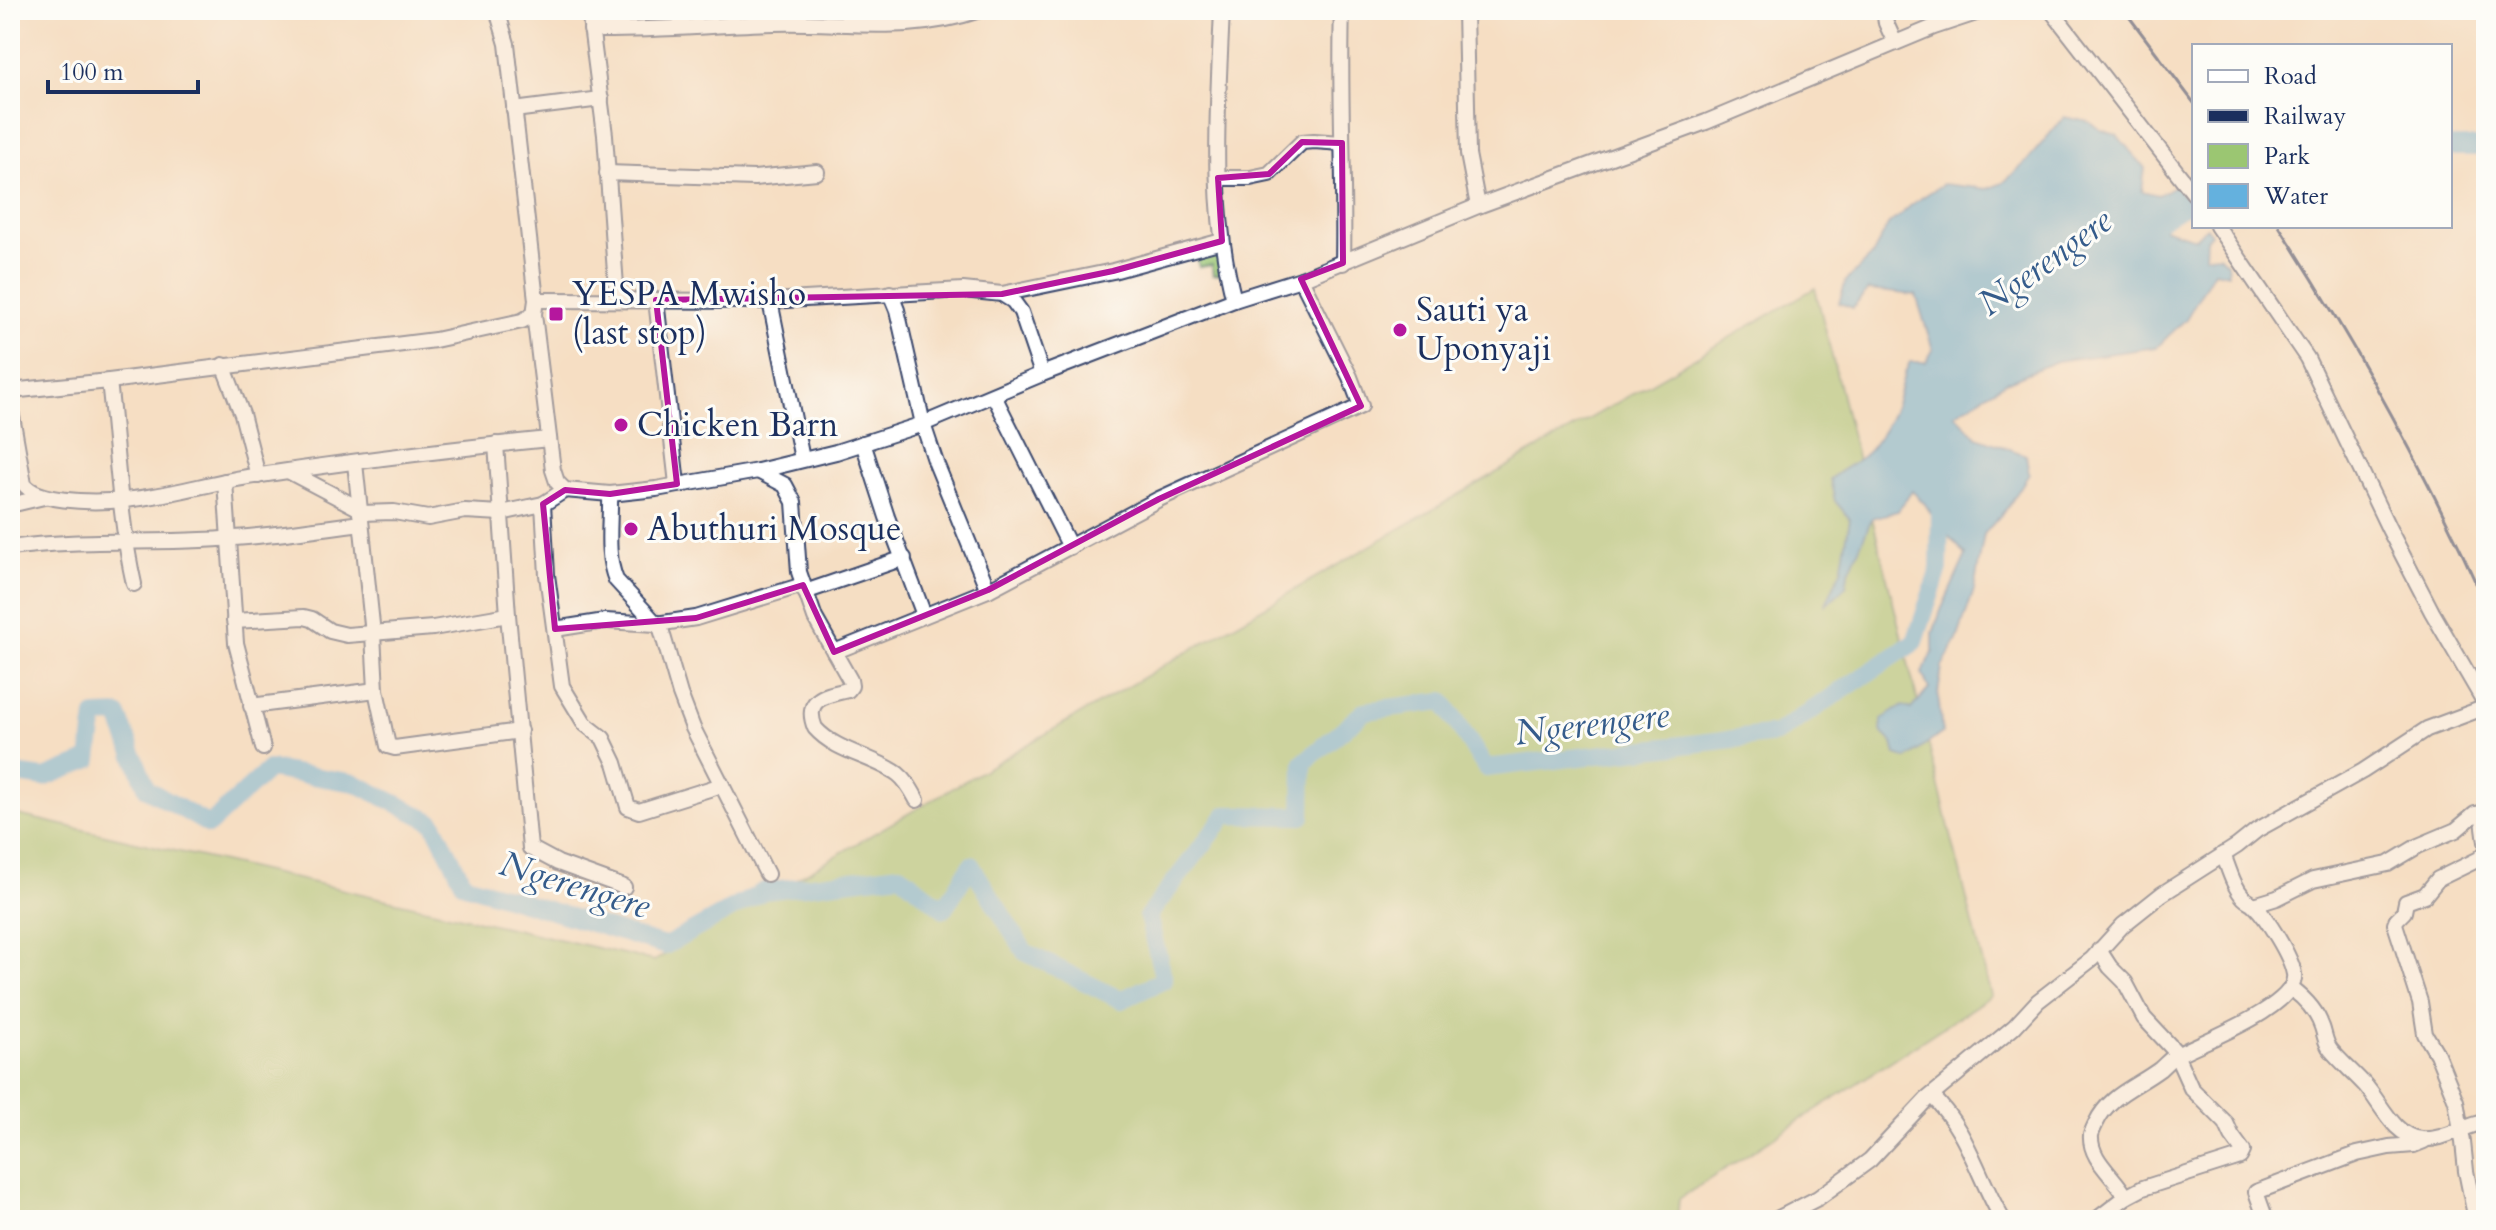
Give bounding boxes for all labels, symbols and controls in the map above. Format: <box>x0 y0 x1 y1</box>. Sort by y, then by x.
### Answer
scale bar <box>48 44 198 94</box>
legend <box>2192 44 2452 228</box>
text: 100 m <box>60 56 124 89</box>
text: Road <box>2264 60 2317 93</box>
text: Railway <box>2264 100 2346 133</box>
text: Park <box>2264 140 2310 173</box>
text: Water <box>2263 180 2328 213</box>
water label: Ngerengere <box>1968 196 2123 327</box>
place label: YESPA Mwisho (last stop) <box>572 271 806 356</box>
place label: Sauti ya Uponyaji <box>1416 287 1551 372</box>
marker: YESPA Mwisho (last stop) <box>547 305 565 323</box>
marker: Sauti ya Uponyaji <box>1391 321 1409 339</box>
place label: Chicken Barn <box>637 402 838 448</box>
marker: Chicken Barn <box>612 416 630 434</box>
place label: Abuthuri Mosque <box>647 506 901 552</box>
marker: Abuthuri Mosque <box>622 520 640 538</box>
water label: Ngerengere <box>1512 690 1673 758</box>
water label: Ngerengere <box>494 839 657 931</box>

